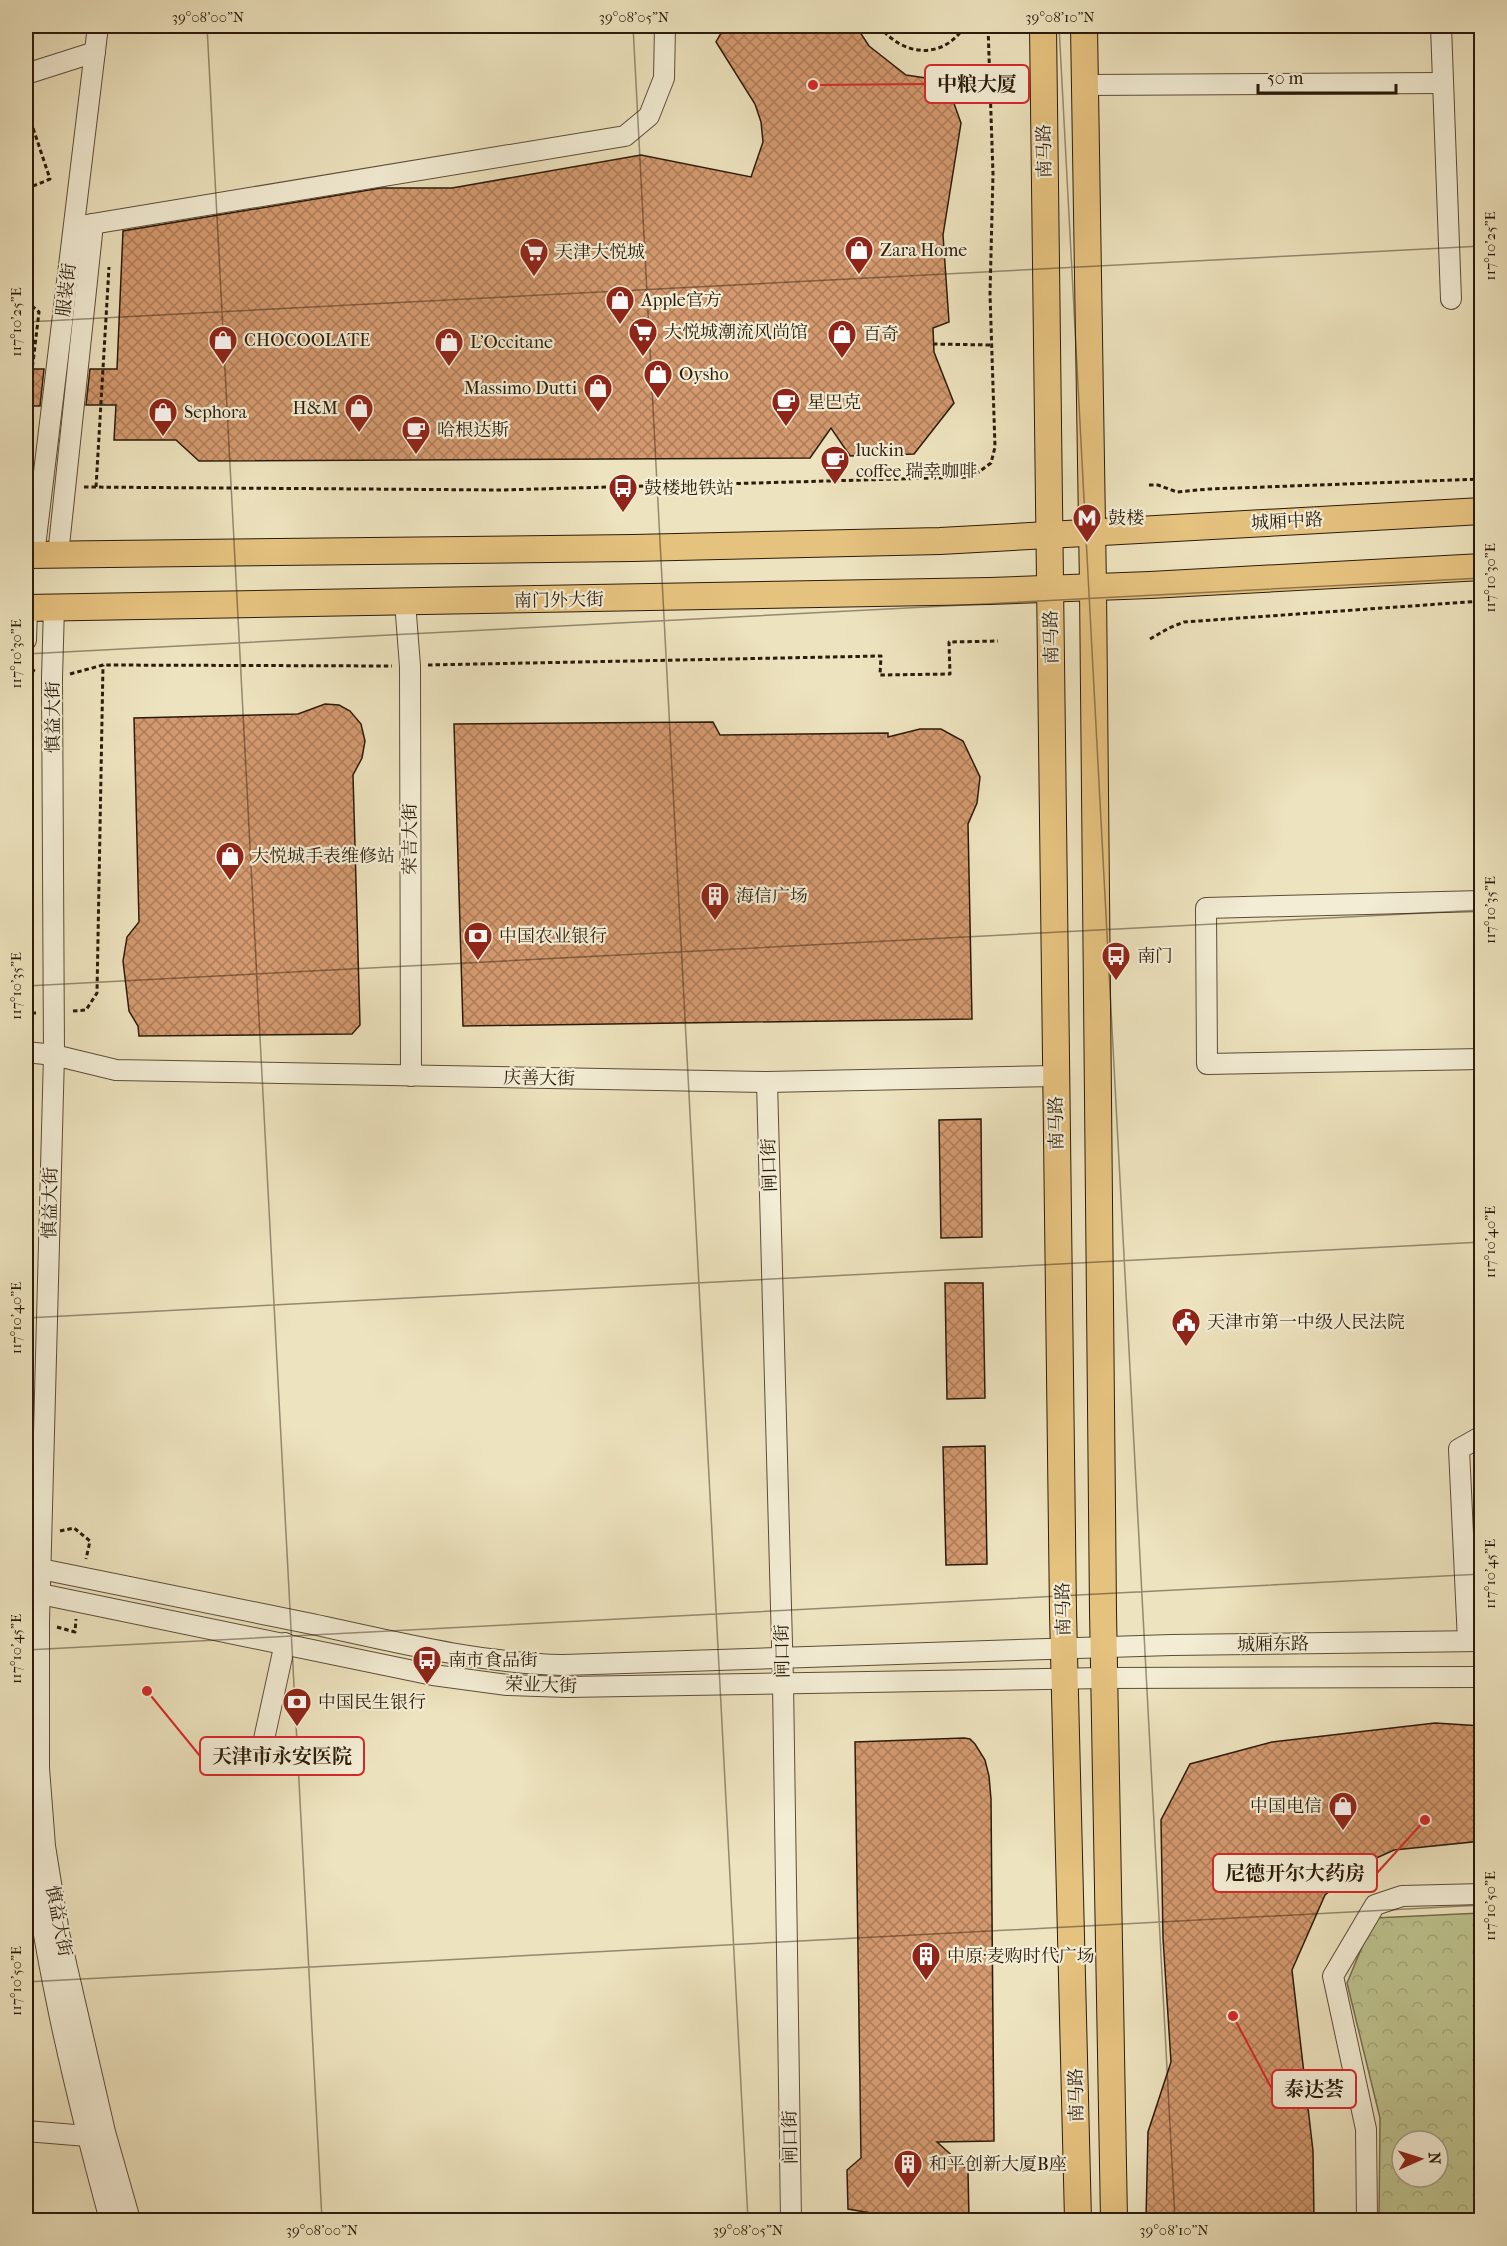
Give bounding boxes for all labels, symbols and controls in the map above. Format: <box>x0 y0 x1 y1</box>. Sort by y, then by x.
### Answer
text: 39°08'00"N <box>172 8 245 26</box>
text: 39°08'05"N <box>599 8 670 26</box>
text: 39°08'10"N <box>1025 8 1095 26</box>
scale bar <box>1258 57 1396 95</box>
callout: 中粮大厦 <box>925 65 1029 103</box>
text: 50 m <box>1267 68 1304 89</box>
text: 中粮大厦 <box>937 73 1017 96</box>
street label: 南马路 <box>1034 124 1055 178</box>
text: 117°10'25"E <box>1481 211 1499 281</box>
shop icon: Zara Home <box>843 234 875 276</box>
supermarket icon: 天津大悦城 <box>518 236 550 278</box>
place label: Zara Home <box>880 240 967 261</box>
place label: 天津大悦城 <box>555 242 645 263</box>
street label: 服装街 <box>53 262 80 318</box>
shop icon: Apple官方 <box>604 284 636 326</box>
text: 117°10'25"E <box>7 287 25 357</box>
place label: Apple官方 <box>640 290 722 311</box>
supermarket icon: 大悦城潮流风尚馆 <box>627 316 659 358</box>
shop icon: 百奇 <box>826 318 858 360</box>
place label: 大悦城潮流风尚馆 <box>664 322 808 343</box>
shop icon: CHOCOOLATE <box>207 324 239 366</box>
place label: 百奇 <box>863 324 899 345</box>
shop icon: L'Occitane <box>433 326 465 368</box>
place label: CHOCOOLATE <box>244 330 370 351</box>
place label: L'Occitane <box>470 332 553 353</box>
shop icon: Oysho <box>642 358 674 400</box>
place label: Oysho <box>679 364 729 385</box>
shop icon: Massimo Dutti <box>582 372 614 414</box>
place label: Massimo Dutti <box>464 378 578 399</box>
cafe icon: 星巴克 <box>770 386 802 428</box>
shop icon: H&M <box>343 392 375 434</box>
place label: 星巴克 <box>807 392 861 413</box>
shop icon: Sephora <box>147 396 179 438</box>
place label: H&M <box>293 398 338 419</box>
place label: Sephora <box>184 402 247 423</box>
cafe icon: 哈根达斯 <box>400 414 432 456</box>
place label: 哈根达斯 <box>437 420 509 441</box>
place label: luckin coffee 瑞幸咖啡 <box>855 440 977 482</box>
cafe icon: luckin coffee 瑞幸咖啡 <box>819 444 851 486</box>
bus stop icon: 鼓楼地铁站 <box>607 472 639 514</box>
place label: 鼓楼地铁站 <box>644 478 734 499</box>
metro station icon: 鼓楼 <box>1071 502 1103 544</box>
place label: 鼓楼 <box>1108 508 1144 529</box>
street label: 城厢中路 <box>1251 509 1324 534</box>
text: 117°10'30"E <box>1481 543 1499 613</box>
street label: 南门外大街 <box>514 589 604 612</box>
street label: 南马路 <box>1041 610 1062 664</box>
text: 117°10'30"E <box>7 619 25 689</box>
street label: 慎益大街 <box>43 681 64 753</box>
street label: 荣吉大街 <box>400 803 421 875</box>
shop icon: 大悦城手表维修站 <box>214 840 246 882</box>
place label: 大悦城手表维修站 <box>251 846 395 867</box>
text: 117°10'35"E <box>1481 876 1499 944</box>
building icon: 海信广场 <box>699 880 731 922</box>
place label: 海信广场 <box>736 886 808 907</box>
bank icon: 中国农业银行 <box>462 920 494 962</box>
place label: 中国农业银行 <box>499 926 607 947</box>
bus stop icon: 南门 <box>1100 940 1132 982</box>
place label: 南门 <box>1137 946 1173 967</box>
text: 117°10'35"E <box>7 952 25 1020</box>
street label: 庆善大街 <box>503 1067 575 1090</box>
street label: 南马路 <box>1046 1096 1067 1150</box>
street label: 闸口街 <box>758 1138 781 1192</box>
street label: 慎益大街 <box>39 1167 62 1239</box>
text: 117°10'40"E <box>1481 1206 1499 1278</box>
text: 117°10'40"E <box>7 1282 25 1354</box>
public building icon: 天津市第一中级人民法院 <box>1170 1306 1202 1348</box>
place label: 天津市第一中级人民法院 <box>1207 1312 1405 1333</box>
text: 117°10'45"E <box>1481 1539 1499 1609</box>
street label: 南马路 <box>1053 1582 1074 1636</box>
text: 117°10'45"E <box>7 1614 25 1684</box>
street label: 闸口街 <box>772 1624 793 1678</box>
street label: 城厢东路 <box>1237 1633 1309 1656</box>
bus stop icon: 南市食品街 <box>411 1644 443 1686</box>
place label: 南市食品街 <box>448 1650 538 1671</box>
street label: 荣业大街 <box>505 1674 577 1697</box>
bank icon: 中国民生银行 <box>281 1686 313 1728</box>
place label: 中国民生银行 <box>318 1692 426 1713</box>
callout: 天津市永安医院 <box>200 1737 364 1775</box>
text: 天津市永安医院 <box>212 1745 352 1768</box>
shop icon: 中国电信 <box>1327 1790 1359 1832</box>
place label: 中国电信 <box>1250 1796 1322 1817</box>
callout: 尼德开尔大药房 <box>1213 1854 1377 1892</box>
text: 尼德开尔大药房 <box>1225 1862 1365 1885</box>
text: 117°10'50"E <box>1481 1871 1499 1941</box>
street label: 慎益大街 <box>41 1884 76 1958</box>
building icon: 中原·麦购时代广场 <box>910 1940 942 1982</box>
text: 117°10'50"E <box>7 1946 25 2016</box>
place label: 中原·麦购时代广场 <box>947 1946 1095 1967</box>
street label: 南马路 <box>1066 2068 1087 2122</box>
callout: 泰达荟 <box>1272 2070 1356 2108</box>
text: 泰达荟 <box>1284 2078 1344 2101</box>
street label: 闸口街 <box>780 2110 801 2164</box>
north arrow <box>1390 2129 1450 2189</box>
building icon: 和平创新大厦B座 <box>892 2148 924 2190</box>
text: N <box>1425 2152 1444 2166</box>
place label: 和平创新大厦B座 <box>929 2154 1067 2175</box>
text: 39°08'00"N <box>286 2221 359 2239</box>
text: 39°08'05"N <box>713 2221 784 2239</box>
text: 39°08'10"N <box>1139 2221 1209 2239</box>

